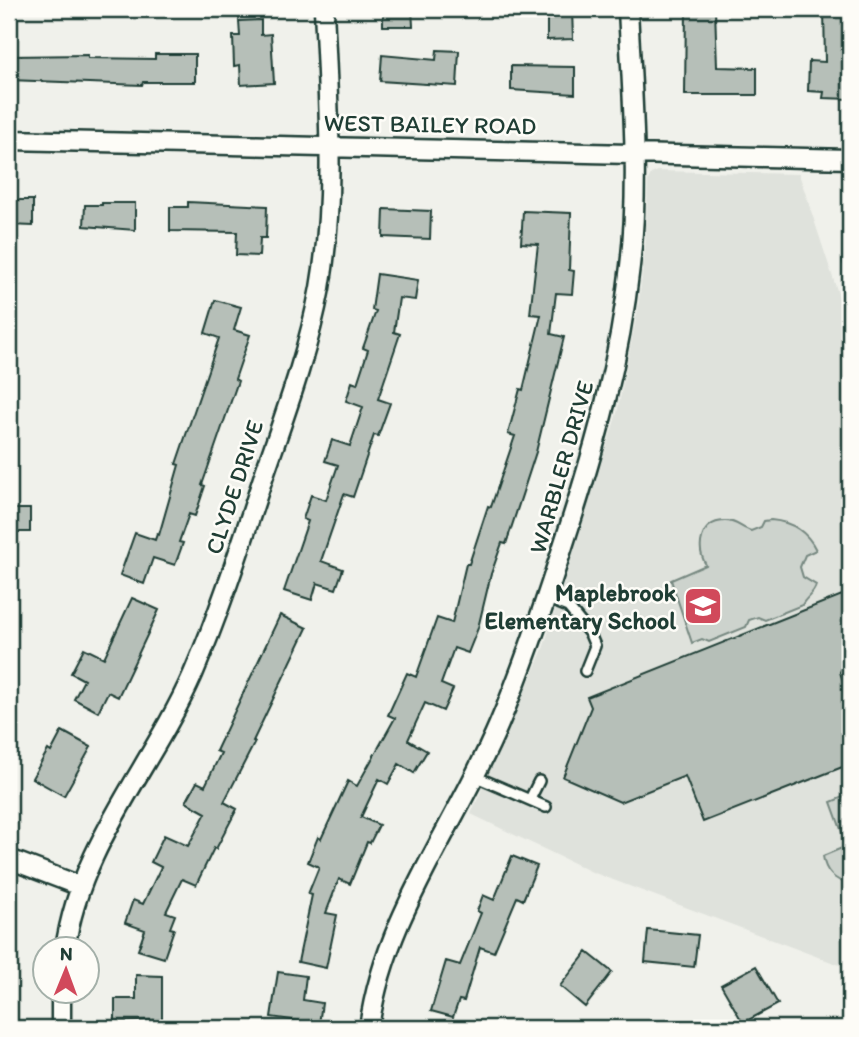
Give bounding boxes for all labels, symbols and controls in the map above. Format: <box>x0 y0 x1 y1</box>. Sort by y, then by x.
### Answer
street label: WEST BAILEY ROAD <box>323 108 537 140</box>
street label: WARBLER DRIVE <box>522 377 600 557</box>
street label: CLYDE DRIVE <box>199 416 269 558</box>
place label: Maplebrook Elementary School <box>485 578 677 636</box>
school or university icon: Maplebrook Elementary School <box>682 585 724 627</box>
north arrow <box>32 936 102 1006</box>
text: N <box>60 942 73 965</box>

